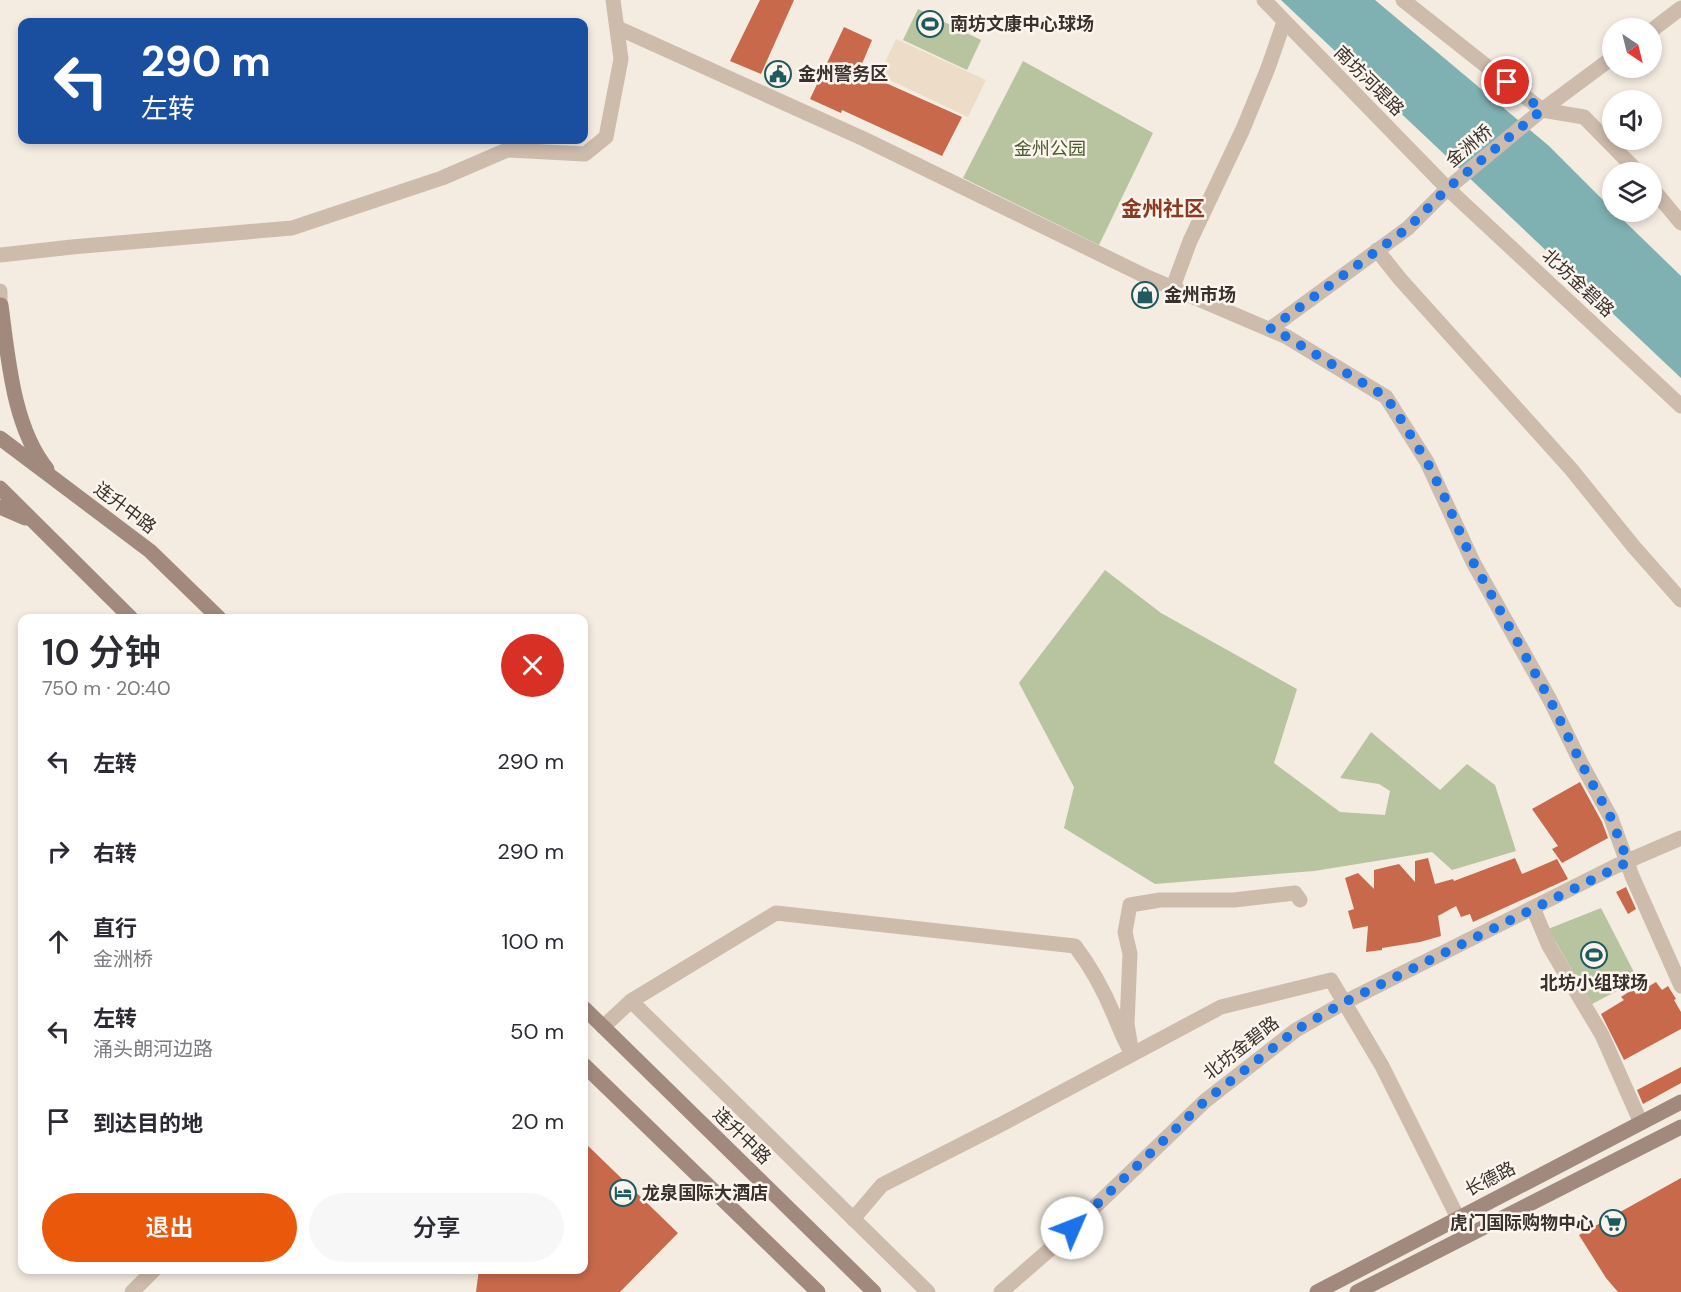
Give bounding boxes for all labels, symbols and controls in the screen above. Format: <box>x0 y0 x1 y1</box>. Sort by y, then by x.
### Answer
sports icon: 南坊文康中心球场 <box>915 9 945 39</box>
place label: 南坊文康中心球场 <box>950 12 1094 36</box>
north arrow <box>1602 18 1662 78</box>
map controls <box>1602 18 1662 222</box>
text: 290 m <box>141 34 271 89</box>
street label: 南坊河堤路 <box>1329 41 1409 121</box>
icon: left <box>42 42 120 120</box>
pin <box>1481 56 1532 107</box>
public building icon: 金州警务区 <box>763 59 793 89</box>
place label: 金州警务区 <box>798 62 888 86</box>
icon: arrive <box>1490 65 1523 98</box>
button: sound <box>1602 90 1662 150</box>
text: 左转 <box>141 91 195 126</box>
street label: 金洲桥 <box>1441 119 1497 173</box>
park label: 金州公园 <box>1014 137 1086 161</box>
button: layers <box>1602 162 1662 222</box>
district label: 金州社区 <box>1121 195 1205 223</box>
street label: 北坊金碧路 <box>1537 244 1619 322</box>
shop icon: 金州市场 <box>1130 280 1160 310</box>
place label: 金州市场 <box>1164 283 1236 307</box>
street label: 连升中路 <box>89 477 161 539</box>
text: 10 分钟 <box>42 629 160 676</box>
button: close <box>501 634 564 697</box>
text: 750 m · 20:40 <box>42 675 171 701</box>
icon: left <box>42 745 75 778</box>
text: 290 m <box>497 747 564 776</box>
text: 左转 <box>93 749 137 778</box>
icon: right <box>42 835 75 868</box>
text: 290 m <box>497 837 564 866</box>
text: 右转 <box>93 839 137 868</box>
text: 直行 <box>93 914 137 943</box>
icon: ahead <box>42 925 75 958</box>
text: 100 m <box>502 927 564 956</box>
sports icon: 北坊小组球场 <box>1579 940 1609 970</box>
text: 金洲桥 <box>93 946 153 972</box>
place label: 北坊小组球场 <box>1540 971 1648 995</box>
text: 左转 <box>93 1004 137 1033</box>
street label: 北坊金碧路 <box>1198 1011 1284 1085</box>
icon: left <box>42 1015 75 1048</box>
text: 50 m <box>510 1017 564 1046</box>
text: 涌头朗河边路 <box>93 1036 213 1062</box>
street label: 连升中路 <box>708 1102 776 1170</box>
icon: arrive <box>42 1105 75 1138</box>
text: 20 m <box>511 1107 564 1136</box>
text: 到达目的地 <box>93 1109 203 1138</box>
street label: 长德路 <box>1460 1156 1520 1202</box>
hotel icon: 龙泉国际大酒店 <box>608 1178 638 1208</box>
place label: 龙泉国际大酒店 <box>642 1181 768 1205</box>
button: 退出 <box>42 1193 297 1262</box>
button: 分享 <box>309 1193 564 1262</box>
position arrow <box>1040 1196 1104 1260</box>
supermarket icon: 虎门国际购物中心 <box>1598 1208 1628 1238</box>
place label: 虎门国际购物中心 <box>1450 1211 1594 1235</box>

